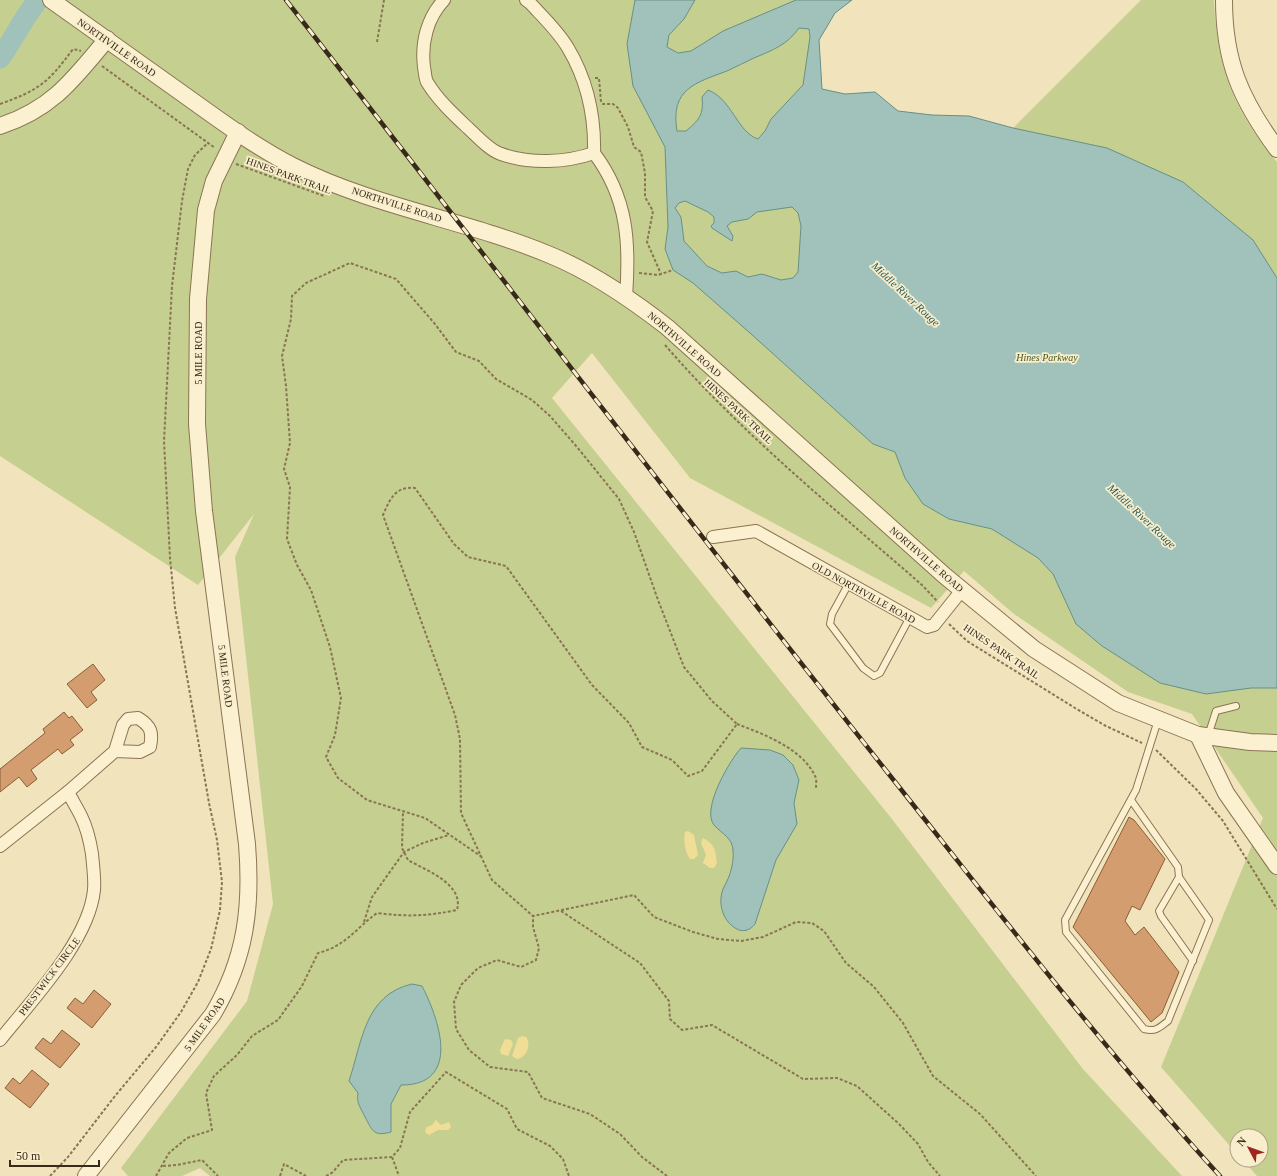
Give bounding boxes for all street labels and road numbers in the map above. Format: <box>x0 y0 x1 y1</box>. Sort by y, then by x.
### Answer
street label: NORTHVILLE ROAD <box>75 16 158 79</box>
street label: HINES PARK TRAIL <box>245 155 333 196</box>
street label: NORTHVILLE ROAD <box>351 185 443 224</box>
street label: NORTHVILLE ROAD <box>646 310 724 379</box>
street label: 5 MILE ROAD <box>193 322 204 384</box>
street label: HINES PARK TRAIL <box>702 377 775 446</box>
street label: NORTHVILLE ROAD <box>888 525 966 594</box>
street label: OLD NORTHVILLE ROAD <box>810 559 917 626</box>
street label: HINES PARK TRAIL <box>962 622 1042 681</box>
street label: 5 MILE ROAD <box>216 644 235 708</box>
street label: PRESTWICK CIRCLE <box>17 935 82 1017</box>
street label: 5 MILE ROAD <box>182 995 227 1053</box>

